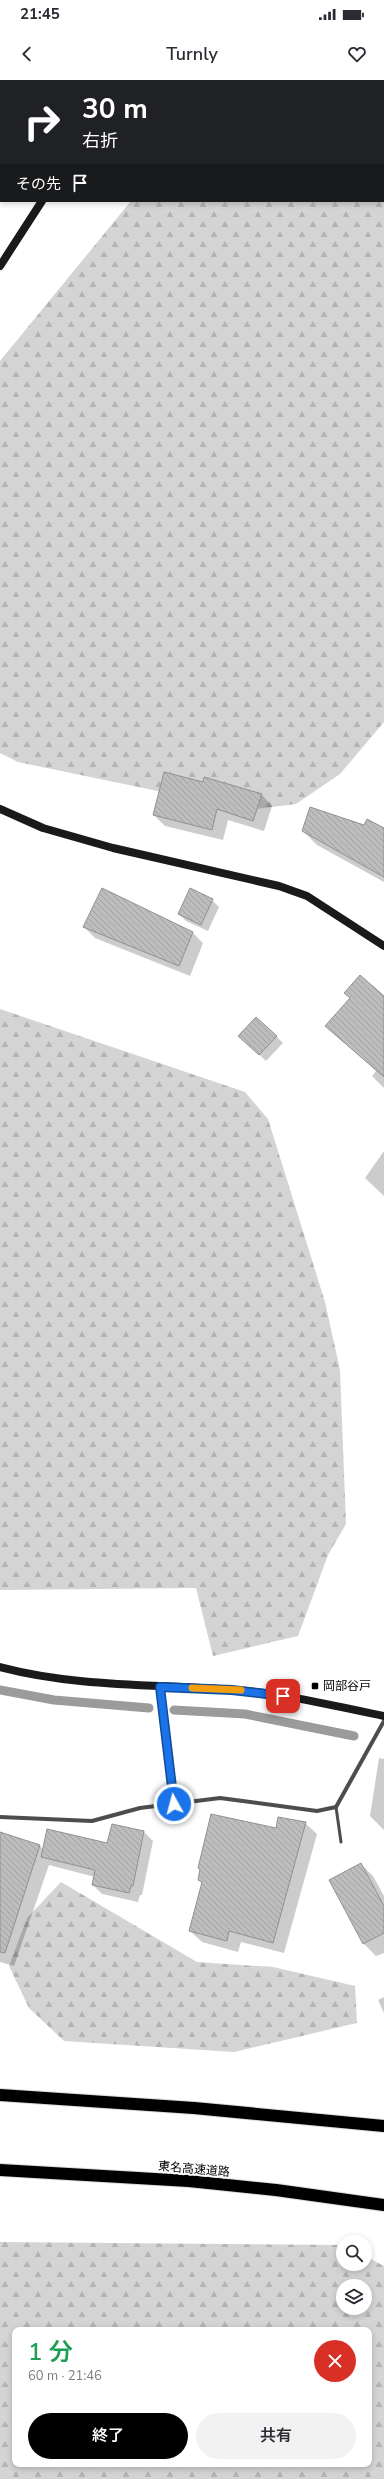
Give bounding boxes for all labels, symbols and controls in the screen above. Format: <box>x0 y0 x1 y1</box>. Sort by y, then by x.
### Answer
text: 21:45 <box>20 4 60 24</box>
text: Turnly <box>166 42 218 66</box>
icon: back <box>16 43 38 65</box>
icon: heart <box>346 43 368 65</box>
text: 30 m <box>82 90 148 128</box>
icon: right <box>16 96 68 148</box>
text: 右折 <box>82 129 118 153</box>
icon: arrive <box>69 172 91 194</box>
text: その先 <box>16 174 61 194</box>
place label: 岡部谷戸 <box>323 1678 371 1694</box>
pin <box>266 1679 300 1713</box>
marker: 岡部谷戸 <box>310 1681 320 1691</box>
icon: arrive <box>272 1685 294 1707</box>
position arrow <box>153 1783 195 1825</box>
street label: 東名高速道路 <box>157 2158 231 2180</box>
map controls <box>336 2235 372 2315</box>
button: search <box>336 2235 372 2271</box>
button: layers <box>336 2279 372 2315</box>
text: 1 分 <box>28 2336 73 2368</box>
button: close <box>314 2340 356 2382</box>
text: 60 m · 21:46 <box>28 2367 102 2385</box>
button: 終了 <box>28 2413 188 2459</box>
button: 共有 <box>196 2413 356 2459</box>

